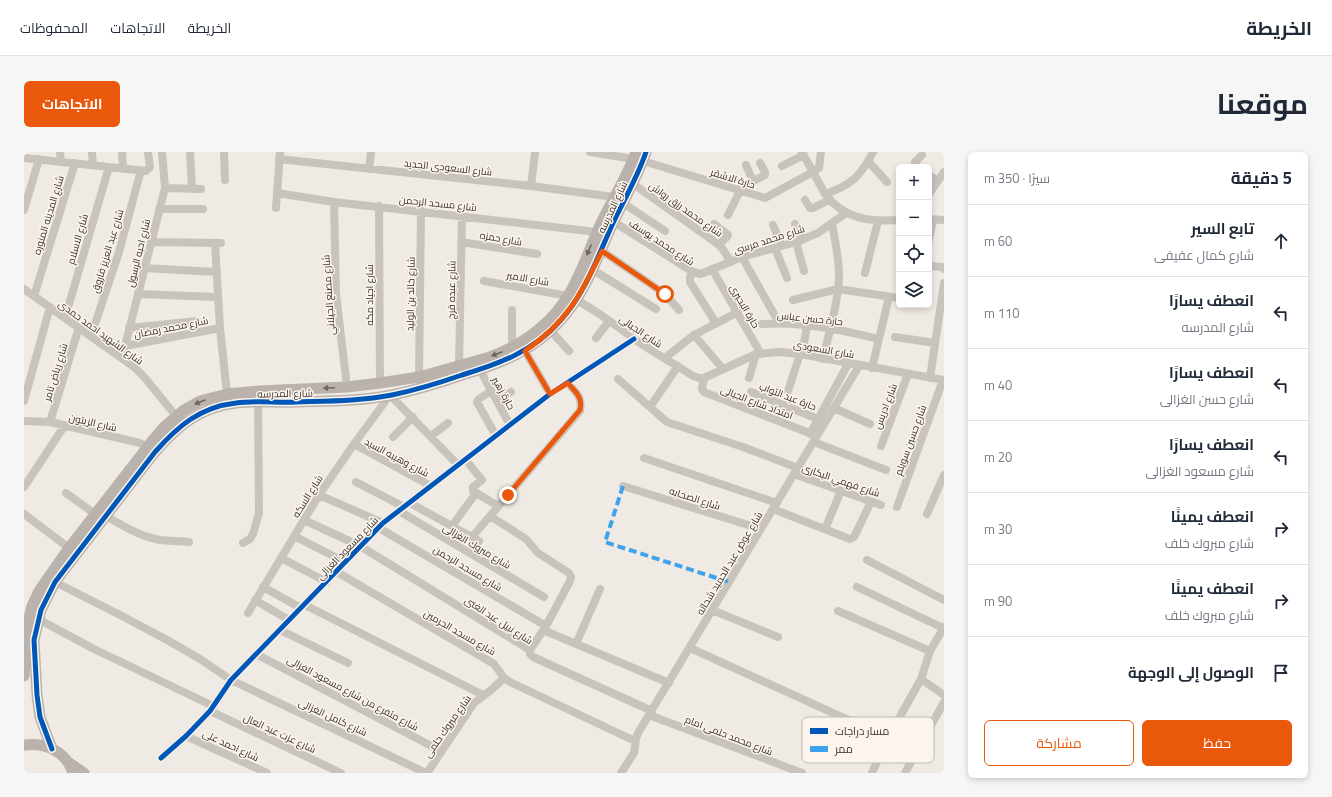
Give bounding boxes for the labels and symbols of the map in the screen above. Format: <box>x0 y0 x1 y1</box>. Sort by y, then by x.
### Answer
street label: شارع السعودى الجديد <box>403 155 493 180</box>
street label: حارة الاشقر <box>708 164 757 192</box>
street label: شارع المدينه المنوره <box>29 174 68 257</box>
street label: شارع محمد رزق رواش <box>646 178 726 241</box>
street label: شارع المدرسه <box>594 179 631 236</box>
street label: شارع مسجد الرحمن <box>398 192 477 215</box>
street label: شارع عبد العزيز فاروق <box>88 207 127 295</box>
street label: شارع الاسلام <box>63 212 92 266</box>
street label: شارع محمد يوسف <box>626 216 698 269</box>
street label: شارع احبه الرسول <box>123 217 154 289</box>
street label: شارع محمد مرسى <box>732 221 807 258</box>
street label: شارع حمزه <box>479 227 523 250</box>
one-way arrow <box>586 245 592 257</box>
street label: شارع مصنع الجيلاني <box>318 254 339 336</box>
street label: شارع خالد بن الوليد <box>402 257 419 331</box>
street label: شارع عبده فرج <box>443 261 460 319</box>
street label: شارع اجياد مكه <box>362 264 377 326</box>
street label: شارع الامير <box>504 267 550 290</box>
street label: حارة البحيرى <box>726 282 763 331</box>
route start <box>656 285 674 303</box>
street label: شارع الشهيد احمد حمدى <box>55 296 146 368</box>
street label: حارة حسن عباس <box>776 308 844 329</box>
street label: شارع الجبالى <box>616 311 665 351</box>
street label: شارع محمد رمضان <box>133 313 210 342</box>
street label: شارع السعودى <box>792 337 856 362</box>
street label: شارع رياض تامر <box>39 341 71 404</box>
one-way arrow <box>490 352 502 358</box>
street label: حارة زهير <box>488 373 519 412</box>
street label: حارة عبد التواب <box>757 379 819 414</box>
street label: شارع ادريس <box>870 381 901 431</box>
street label: امتداد شارع الجبالى <box>719 382 795 423</box>
one-way arrow <box>323 384 335 391</box>
street label: شارع المدرسه <box>257 386 313 401</box>
one-way arrow <box>194 399 206 405</box>
street label: شارع حسين سويلم <box>891 403 930 478</box>
street label: شارع الزيتون <box>67 410 118 435</box>
street label: شارع وهيبه السيد <box>362 434 432 481</box>
street label: شارع فهمي البكارى <box>800 460 882 501</box>
street label: شارع السكه <box>288 472 326 521</box>
street label: شارع الصحابه <box>667 483 722 514</box>
route end <box>499 486 517 504</box>
street label: شارع عوض عبد الحميد شحاته <box>693 509 766 618</box>
street label: شارع مسعود الغزالى <box>313 513 382 584</box>
street label: شارع مبروك الغزالى <box>440 520 514 573</box>
street label: شارع مسجد الرحمن <box>430 542 505 595</box>
street label: شارع نبيل عبد الغنى <box>462 593 536 648</box>
street label: شارع مسجد الحرمين <box>421 606 499 659</box>
street label: شارع متفرع من شارع مسعود الغزالى <box>284 652 421 735</box>
street label: شارع مبروك حلمى <box>420 692 475 761</box>
street label: شارع كامل الغزالى <box>296 695 370 740</box>
street label: شارع عزت عبد العال <box>241 710 318 757</box>
street label: شارع محمد حلمى امام <box>683 712 775 759</box>
legend <box>802 717 934 763</box>
text: مسار دراجات <box>835 723 889 739</box>
street label: شارع احمد على <box>200 726 261 765</box>
text: ممر <box>834 741 853 757</box>

